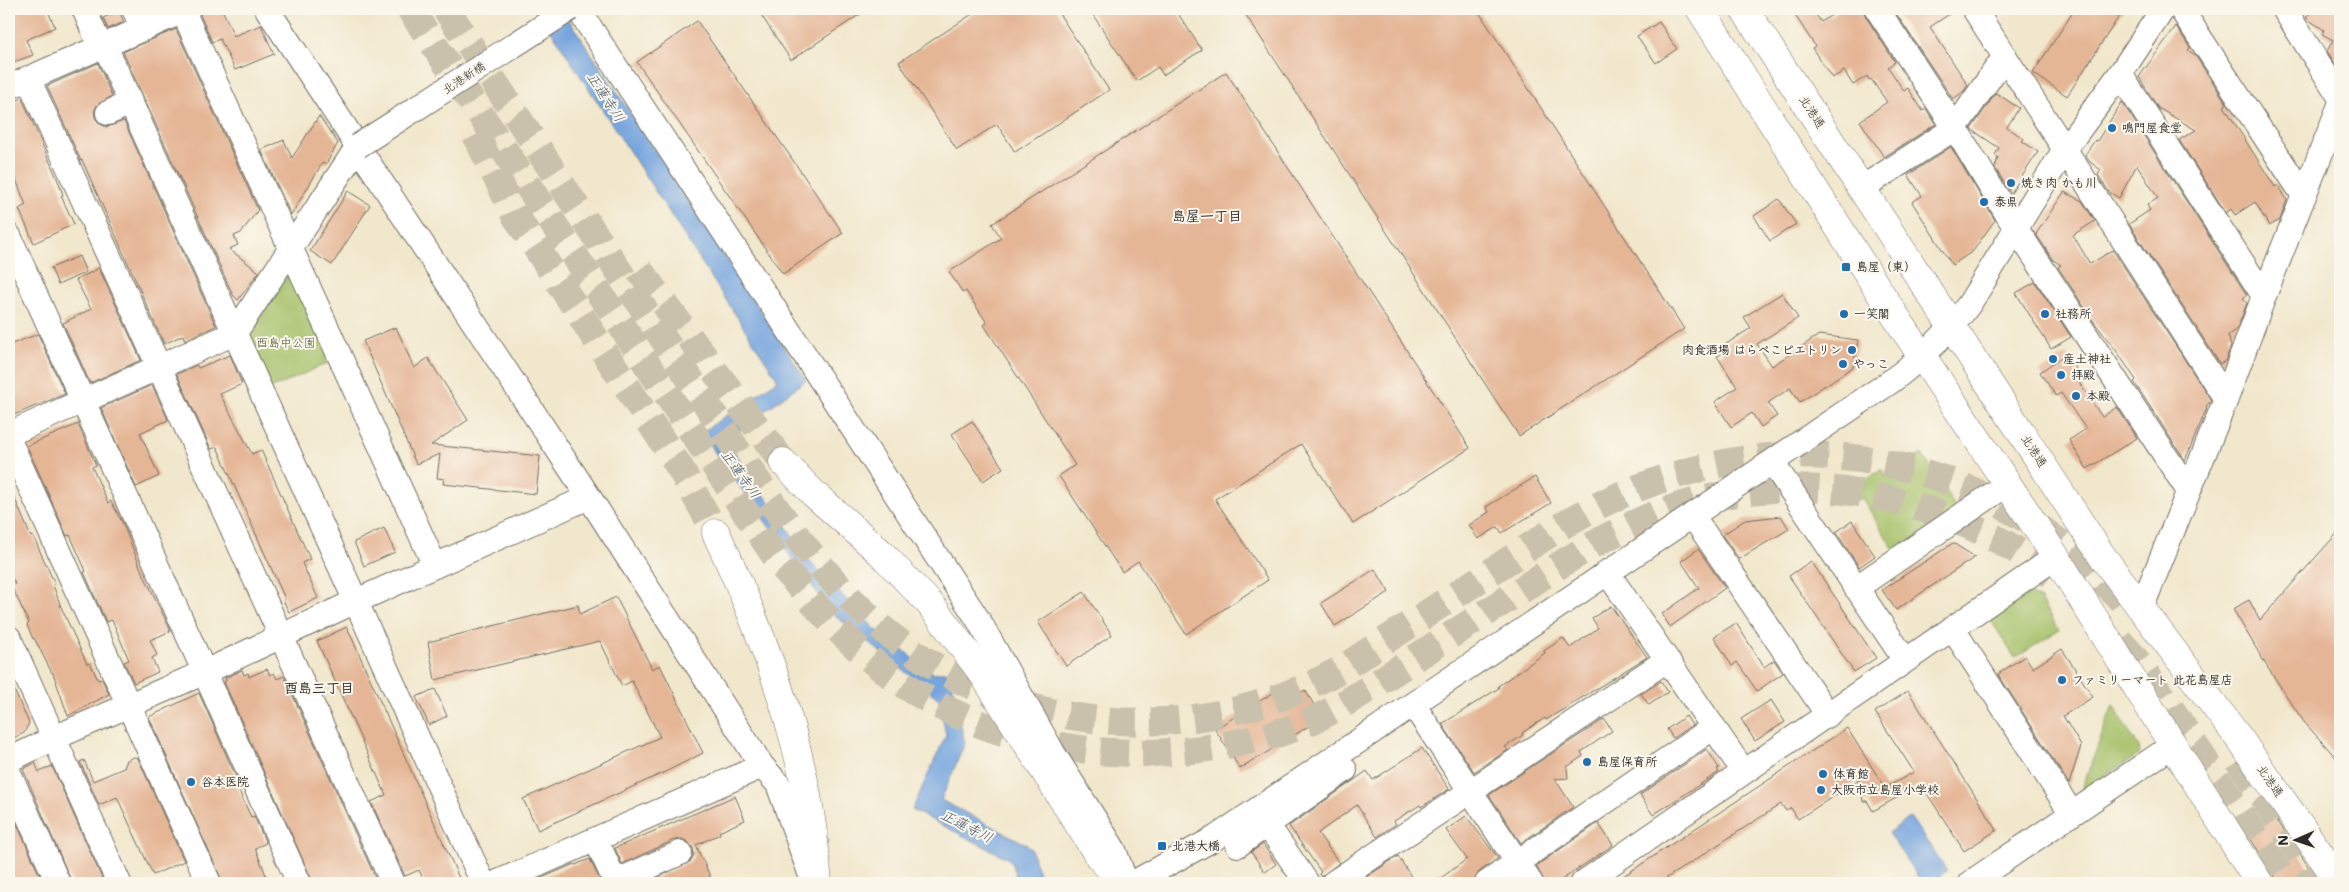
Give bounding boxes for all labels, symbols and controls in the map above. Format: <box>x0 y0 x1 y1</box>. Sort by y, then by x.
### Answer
street label: 北港新橋 <box>439 57 488 97</box>
water label: 正蓮寺川 <box>583 68 630 125</box>
street label: 北港通 <box>1796 92 1829 131</box>
place label: 鳴門屋食堂 <box>2122 119 2182 135</box>
marker: 鳴門屋食堂 <box>2106 122 2118 134</box>
place label: 焼き肉 かも川 <box>2021 174 2097 190</box>
marker: 焼き肉 かも川 <box>2005 177 2017 189</box>
place label: 泰県 <box>1994 193 2018 209</box>
marker: 泰県 <box>1978 196 1990 208</box>
district label: 島屋一丁目 <box>1172 206 1242 225</box>
place label: 島屋（東） <box>1856 258 1916 274</box>
marker: 島屋（東） <box>1840 261 1852 273</box>
place label: 一笑閣 <box>1854 305 1890 321</box>
place label: 社務所 <box>2055 305 2092 321</box>
marker: 一笑閣 <box>1838 308 1850 320</box>
marker: 社務所 <box>2039 308 2051 320</box>
park label: 酉島中公園 <box>256 334 316 350</box>
place label: 肉食酒場 はらぺこピエトリン <box>1682 341 1842 357</box>
marker: 肉食酒場 はらぺこピエトリン <box>1846 344 1858 356</box>
place label: 産土神社 <box>2063 350 2111 366</box>
marker: 産土神社 <box>2047 353 2059 365</box>
place label: やっこ <box>1853 355 1889 371</box>
marker: やっこ <box>1837 358 1849 370</box>
place label: 拝殿 <box>2071 366 2095 382</box>
marker: 拝殿 <box>2055 369 2067 381</box>
place label: 本殿 <box>2086 387 2110 403</box>
marker: 本殿 <box>2070 390 2082 402</box>
street label: 北港通 <box>2018 431 2051 470</box>
water label: 正蓮寺川 <box>717 445 766 502</box>
place label: ファミリーマート 此花島屋店 <box>2072 671 2233 687</box>
marker: ファミリーマート 此花島屋店 <box>2056 674 2068 686</box>
district label: 酉島三丁目 <box>284 678 354 697</box>
place label: 島屋保育所 <box>1597 753 1658 769</box>
marker: 島屋保育所 <box>1581 756 1593 768</box>
street label: 北港通 <box>2254 761 2288 800</box>
place label: 体育館 <box>1833 765 1869 781</box>
marker: 体育館 <box>1817 768 1829 780</box>
place label: 谷本医院 <box>201 773 249 789</box>
marker: 谷本医院 <box>185 776 197 788</box>
place label: 大阪市立島屋小学校 <box>1831 781 1939 797</box>
marker: 大阪市立島屋小学校 <box>1815 784 1827 796</box>
water label: 正蓮寺川 <box>938 804 996 847</box>
north arrow <box>2272 814 2322 864</box>
text: N <box>2273 835 2292 846</box>
place label: 北港大橋 <box>1172 837 1220 853</box>
marker: 北港大橋 <box>1156 840 1168 852</box>

